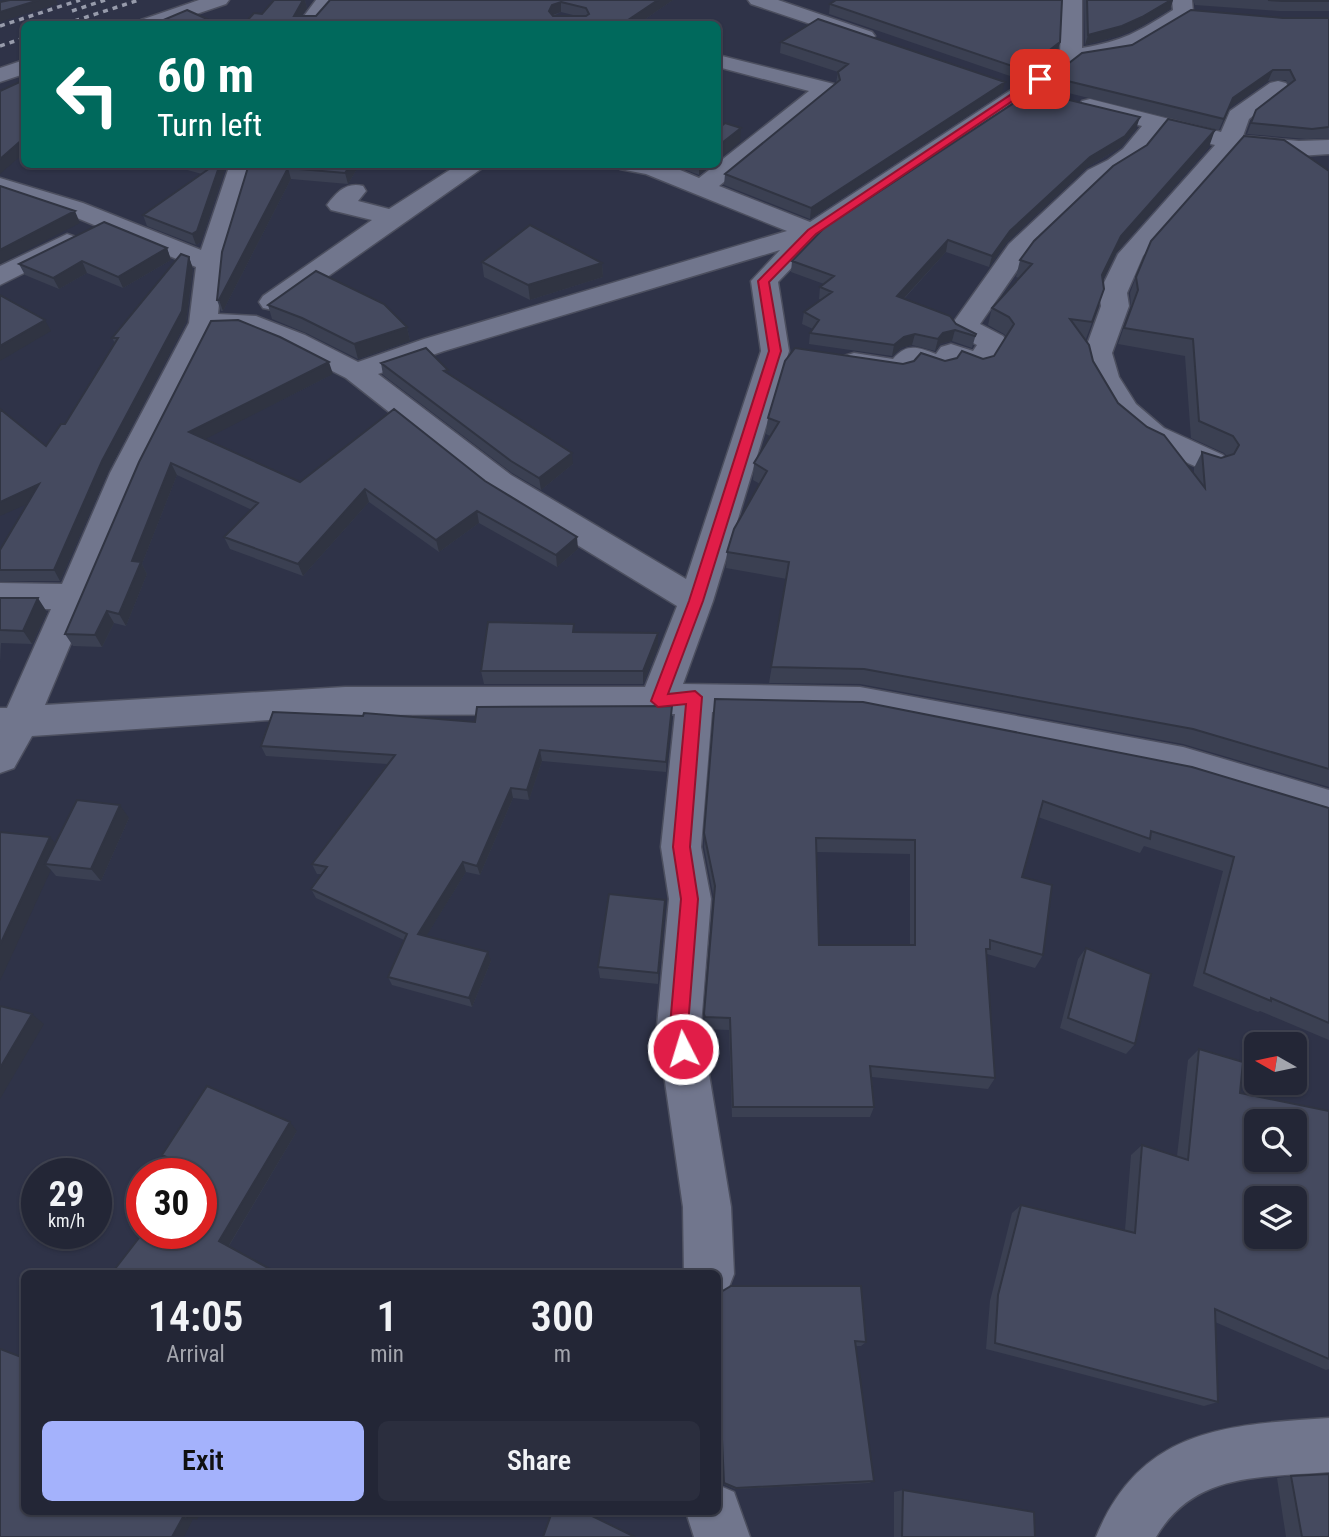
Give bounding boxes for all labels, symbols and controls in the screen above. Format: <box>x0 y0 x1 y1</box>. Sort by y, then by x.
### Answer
text: 60 m <box>157 47 254 104</box>
icon: left <box>42 49 133 140</box>
pin <box>1010 49 1070 109</box>
icon: arrive <box>1021 60 1059 98</box>
text: Turn left <box>157 106 262 144</box>
position arrow <box>646 1012 720 1086</box>
north arrow <box>1244 1032 1307 1096</box>
map controls <box>1244 1032 1307 1249</box>
button: search <box>1244 1109 1307 1172</box>
speed limit sign: 30 <box>126 1158 217 1249</box>
text: 29 <box>49 1174 84 1215</box>
button: layers <box>1244 1186 1307 1249</box>
text: km/h <box>48 1210 85 1231</box>
text: 14:05 <box>148 1292 243 1341</box>
text: 1 <box>377 1292 398 1341</box>
text: 300 <box>531 1292 594 1341</box>
text: Arrival <box>166 1341 225 1368</box>
text: min <box>370 1341 404 1368</box>
text: m <box>554 1341 571 1368</box>
button: Exit <box>42 1421 364 1501</box>
button: Share <box>378 1421 700 1501</box>

